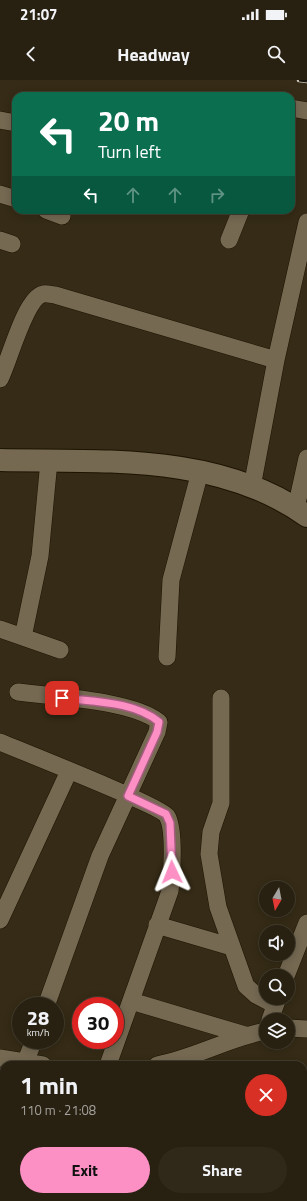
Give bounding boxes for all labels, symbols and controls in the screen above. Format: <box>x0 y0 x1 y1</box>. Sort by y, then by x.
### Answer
text: 21:07 <box>20 3 57 26</box>
text: Headway <box>117 41 190 68</box>
icon: back <box>20 43 42 65</box>
icon: search <box>265 43 287 65</box>
text: 20 m <box>98 99 159 142</box>
icon: left <box>32 108 84 160</box>
text: Turn left <box>98 138 161 165</box>
icon: left <box>80 184 102 206</box>
icon: ahead <box>122 184 144 206</box>
icon: ahead <box>164 184 186 206</box>
icon: right <box>206 184 228 206</box>
pin <box>45 681 79 715</box>
icon: arrive <box>51 687 73 709</box>
position arrow <box>151 851 193 893</box>
north arrow <box>259 881 295 917</box>
map controls <box>259 881 295 1049</box>
button: sound <box>259 925 295 961</box>
button: search <box>259 969 295 1005</box>
speed limit sign: 30 <box>72 997 124 1049</box>
text: 28 <box>27 1002 49 1033</box>
button: layers <box>259 1013 295 1049</box>
text: km/h <box>27 1025 49 1040</box>
text: 1 min <box>20 1067 78 1103</box>
button: close <box>245 1074 287 1116</box>
text: 110 m · 21:08 <box>20 1100 96 1120</box>
button: Exit <box>20 1147 150 1193</box>
button: Share <box>158 1147 287 1193</box>

